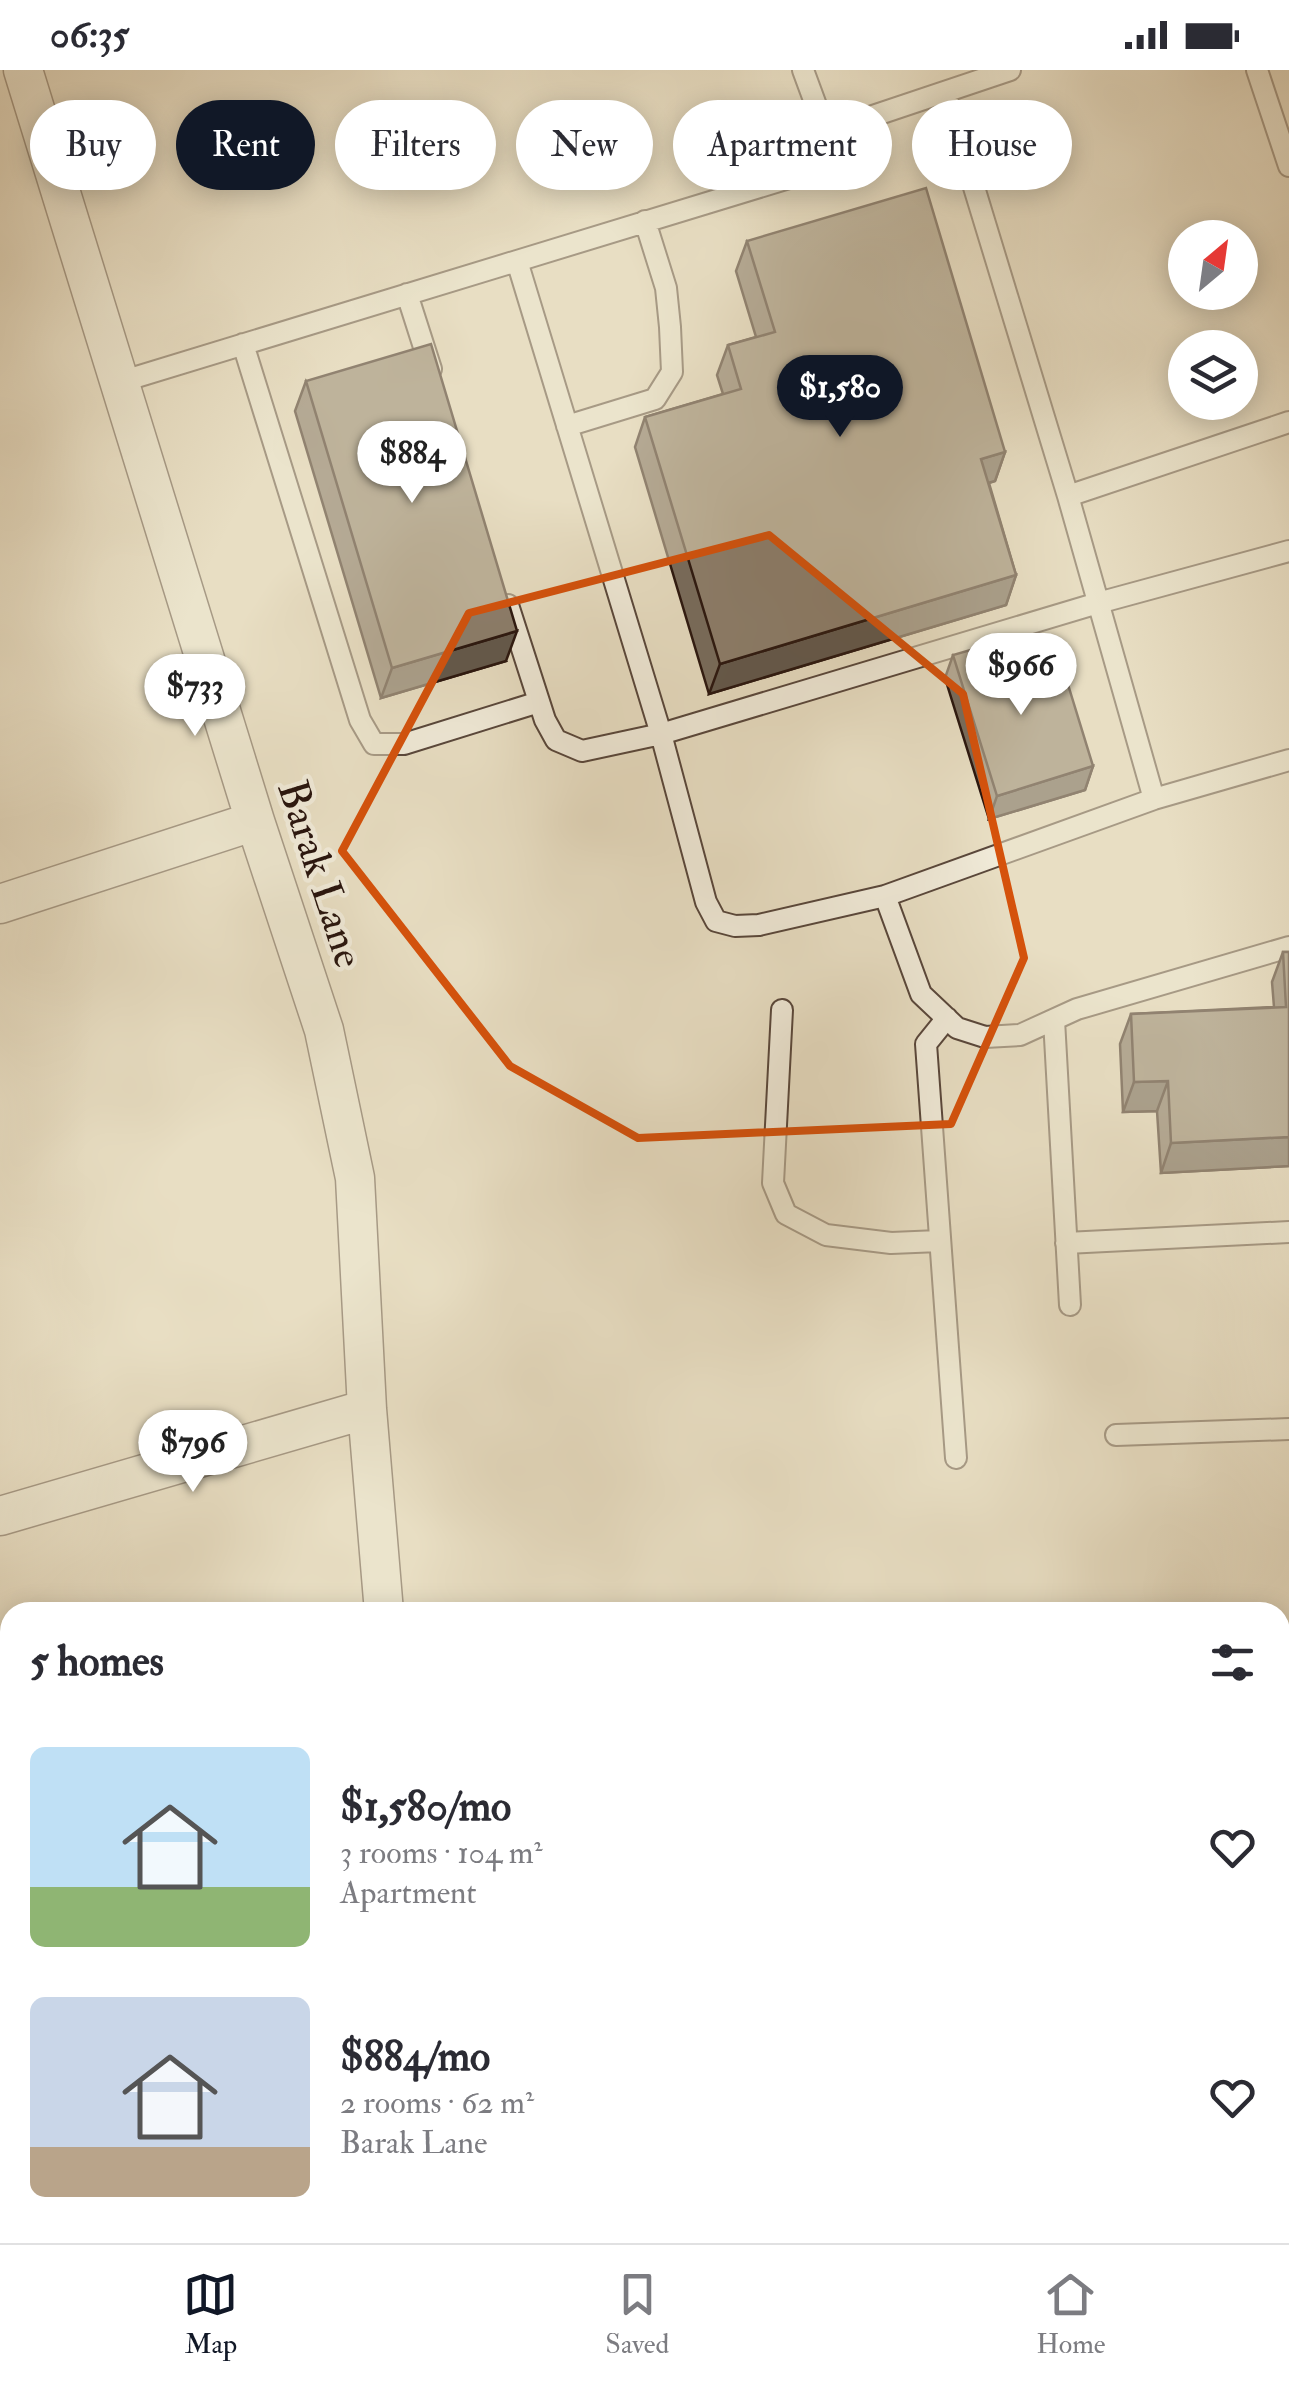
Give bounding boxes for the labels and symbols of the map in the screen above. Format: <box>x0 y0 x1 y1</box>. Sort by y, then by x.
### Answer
north arrow <box>1168 220 1258 310</box>
pin: $1,580 <box>759 355 921 440</box>
pin: $884 <box>353 421 471 506</box>
pin: $966 <box>962 633 1080 718</box>
pin: $733 <box>136 654 254 739</box>
street label: Barak Lane <box>265 774 375 974</box>
pin: $796 <box>134 1410 252 1495</box>

